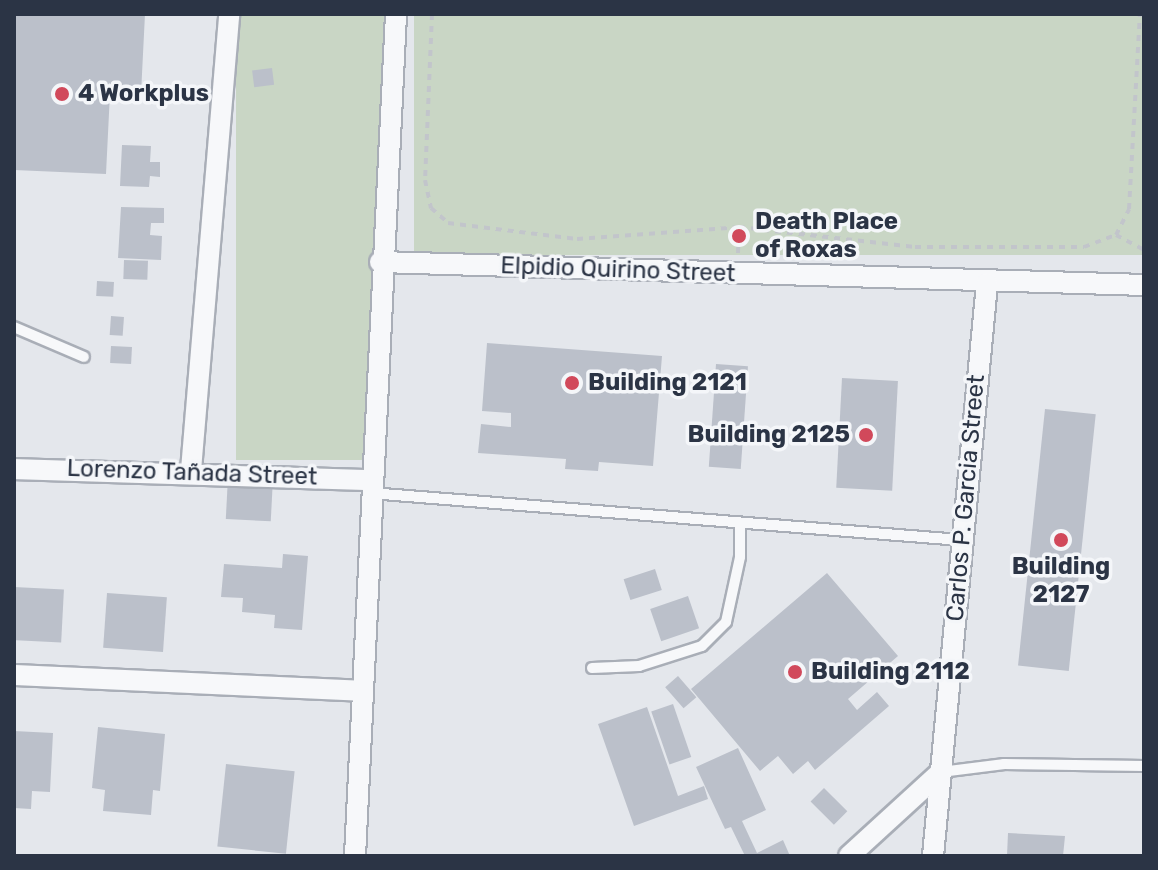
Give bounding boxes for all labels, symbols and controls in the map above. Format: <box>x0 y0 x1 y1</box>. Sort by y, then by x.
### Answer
place label: 4 Workplus <box>78 80 209 108</box>
marker: 4 Workplus <box>53 85 71 103</box>
place label: Death Place of Roxas <box>755 208 898 264</box>
marker: Death Place of Roxas <box>730 227 748 245</box>
street label: Elpidio Quirino Street <box>500 252 736 288</box>
place label: Building 2121 <box>588 369 747 397</box>
street label: Carlos P. Garcia Street <box>941 373 991 623</box>
marker: Building 2121 <box>563 374 581 392</box>
place label: Building 2125 <box>688 421 850 449</box>
marker: Building 2125 <box>857 426 875 444</box>
street label: Lorenzo Tañada Street <box>66 454 318 492</box>
marker: Building 2127 <box>1052 531 1070 549</box>
place label: Building 2127 <box>1012 553 1110 609</box>
place label: Building 2112 <box>811 658 970 686</box>
marker: Building 2112 <box>786 663 804 681</box>

